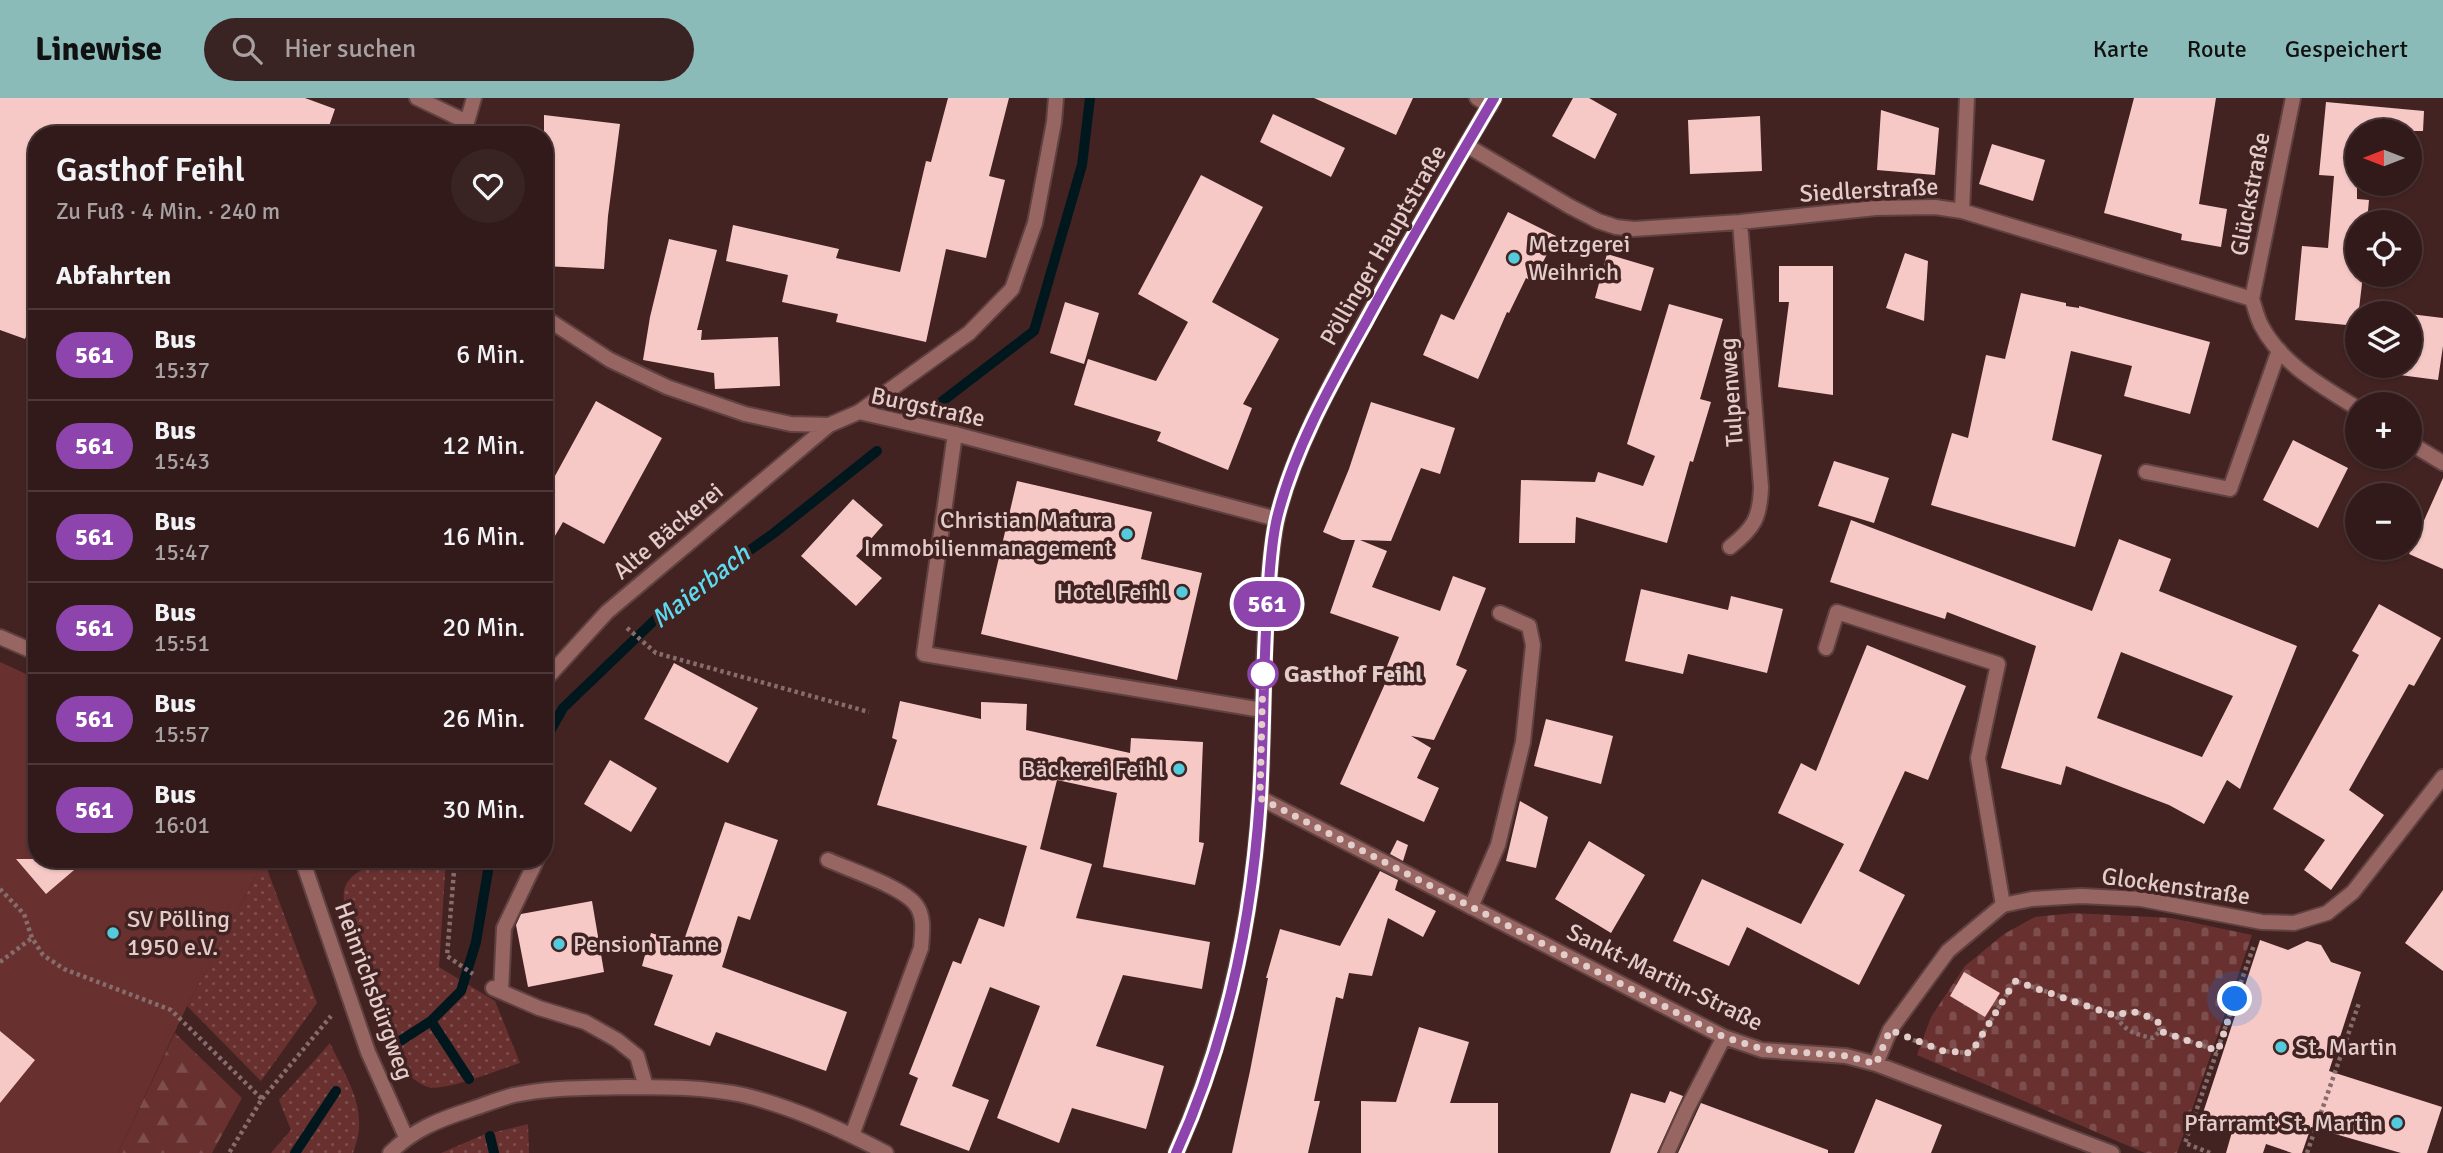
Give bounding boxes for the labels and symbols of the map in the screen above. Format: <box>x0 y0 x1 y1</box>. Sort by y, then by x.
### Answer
north arrow <box>2345 119 2422 196</box>
street label: Glückstraße <box>2223 130 2277 258</box>
street label: Pöllinger Hauptstraße <box>1313 139 1453 351</box>
street label: Siedlerstraße <box>1799 171 1939 209</box>
place label: Metzgerei Weihrich <box>1528 229 1630 287</box>
marker: Metzgerei Weihrich <box>1506 250 1522 266</box>
street label: Tulpenweg <box>1712 337 1750 447</box>
street label: Burgstraße <box>868 380 988 434</box>
street label: Alte Bäckerei <box>607 476 729 586</box>
place label: Christian Matura Immobilienmanagement <box>864 505 1113 563</box>
marker: Christian Matura Immobilienmanagement <box>1119 526 1135 542</box>
water label: Maierbach <box>645 538 757 635</box>
place label: Hotel Feihl <box>1057 577 1168 607</box>
line badge: 561 <box>1227 581 1307 627</box>
marker: Hotel Feihl <box>1174 584 1190 600</box>
marker: Gasthof Feihl <box>1248 659 1278 689</box>
place label: Gasthof Feihl <box>1284 659 1423 689</box>
place label: Bäckerei Feihl <box>1021 754 1165 784</box>
marker: Bäckerei Feihl <box>1171 761 1187 777</box>
street label: Glockenstraße <box>2100 861 2252 911</box>
street label: Heinrichsbürgweg <box>328 898 420 1084</box>
place label: SV Pölling 1950 e.V. <box>127 904 230 962</box>
street label: Sankt-Martin-Straße <box>1562 916 1768 1038</box>
marker: SV Pölling 1950 e.V. <box>105 925 121 941</box>
place label: Pension Tanne <box>573 929 719 959</box>
marker: Pension Tanne <box>551 936 567 952</box>
your location <box>2217 981 2252 1016</box>
place label: St. Martin <box>2295 1032 2397 1062</box>
marker: St. Martin <box>2273 1039 2289 1055</box>
place label: Pfarramt St. Martin <box>2184 1108 2383 1138</box>
marker: Pfarramt St. Martin <box>2389 1115 2405 1131</box>

